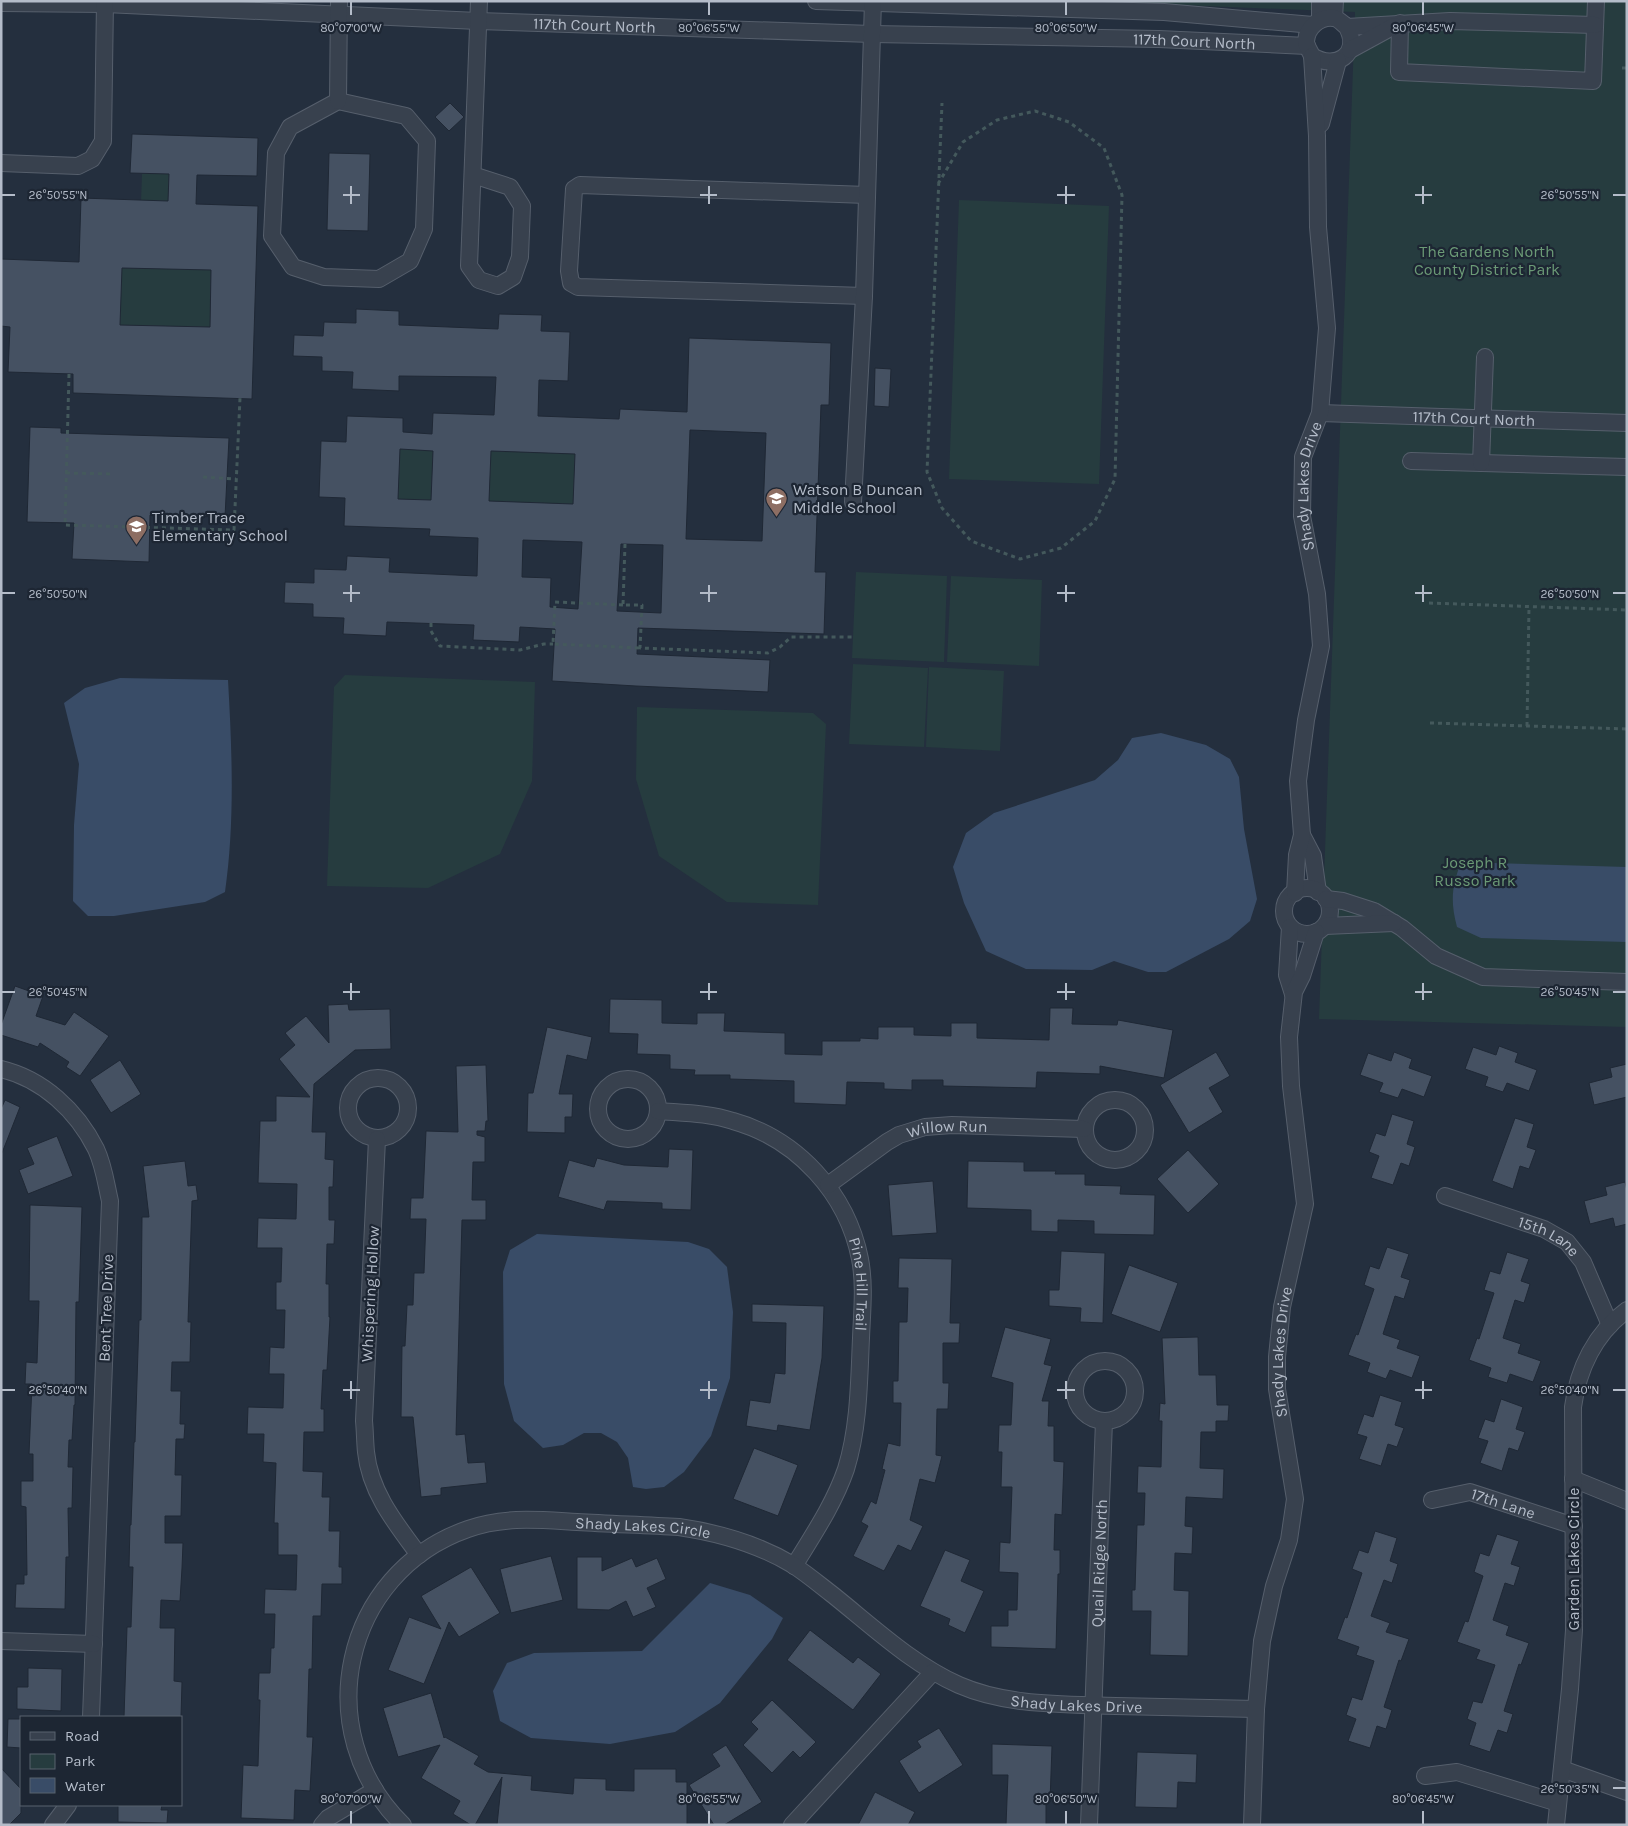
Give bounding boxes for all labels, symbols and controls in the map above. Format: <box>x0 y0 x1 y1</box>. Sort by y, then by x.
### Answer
street label: 117th Court North <box>533 13 656 36</box>
text: 80°07'00"W <box>320 21 382 35</box>
text: 80°06'55"W <box>678 21 740 35</box>
text: 80°06'50"W <box>1035 21 1098 35</box>
text: 80°06'45"W <box>1392 21 1454 35</box>
street label: 117th Court North <box>1133 29 1256 53</box>
text: 26°50'55"N <box>29 188 87 202</box>
text: 26°50'55"N <box>1541 188 1599 202</box>
park label: The Gardens North County District Park <box>1414 242 1560 279</box>
street label: 117th Court North <box>1412 407 1536 430</box>
street label: Shady Lakes Drive <box>1292 418 1325 553</box>
place label: Watson B Duncan Middle School <box>793 480 923 517</box>
school or university icon: Watson B Duncan Middle School <box>765 486 789 517</box>
place label: Timber Trace Elementary School <box>152 508 288 545</box>
school or university icon: Timber Trace Elementary School <box>124 514 148 545</box>
text: 26°50'50"N <box>28 587 88 601</box>
text: 26°50'50"N <box>1540 587 1600 601</box>
park label: Joseph R Russo Park <box>1434 853 1516 890</box>
text: 26°50'45"N <box>29 985 87 999</box>
text: 26°50'45"N <box>1541 985 1599 999</box>
street label: Willow Run <box>904 1115 988 1142</box>
street label: 15th Lane <box>1516 1212 1584 1260</box>
street label: Whispering Hollow <box>357 1225 383 1363</box>
street label: Pine Hill Trail <box>845 1235 872 1332</box>
street label: Bent Tree Drive <box>95 1254 117 1362</box>
street label: Shady Lakes Drive <box>1268 1285 1296 1419</box>
text: 26°50'40"N <box>28 1383 88 1397</box>
text: 26°50'40"N <box>1540 1383 1600 1397</box>
street label: 17th Lane <box>1469 1484 1538 1522</box>
street label: Garden Lakes Circle <box>1564 1487 1583 1631</box>
street label: Quail Ridge North <box>1087 1499 1111 1628</box>
street label: Shady Lakes Circle <box>575 1512 713 1542</box>
street label: Shady Lakes Drive <box>1009 1690 1143 1716</box>
legend <box>20 1716 182 1806</box>
text: Road <box>65 1727 100 1745</box>
text: Park <box>65 1752 95 1770</box>
text: Water <box>65 1777 106 1795</box>
text: 26°50'35"N <box>1540 1782 1600 1796</box>
text: 80°07'00"W <box>320 1792 382 1806</box>
text: 80°06'55"W <box>678 1792 740 1806</box>
text: 80°06'50"W <box>1035 1792 1098 1806</box>
text: 80°06'45"W <box>1392 1792 1454 1806</box>

